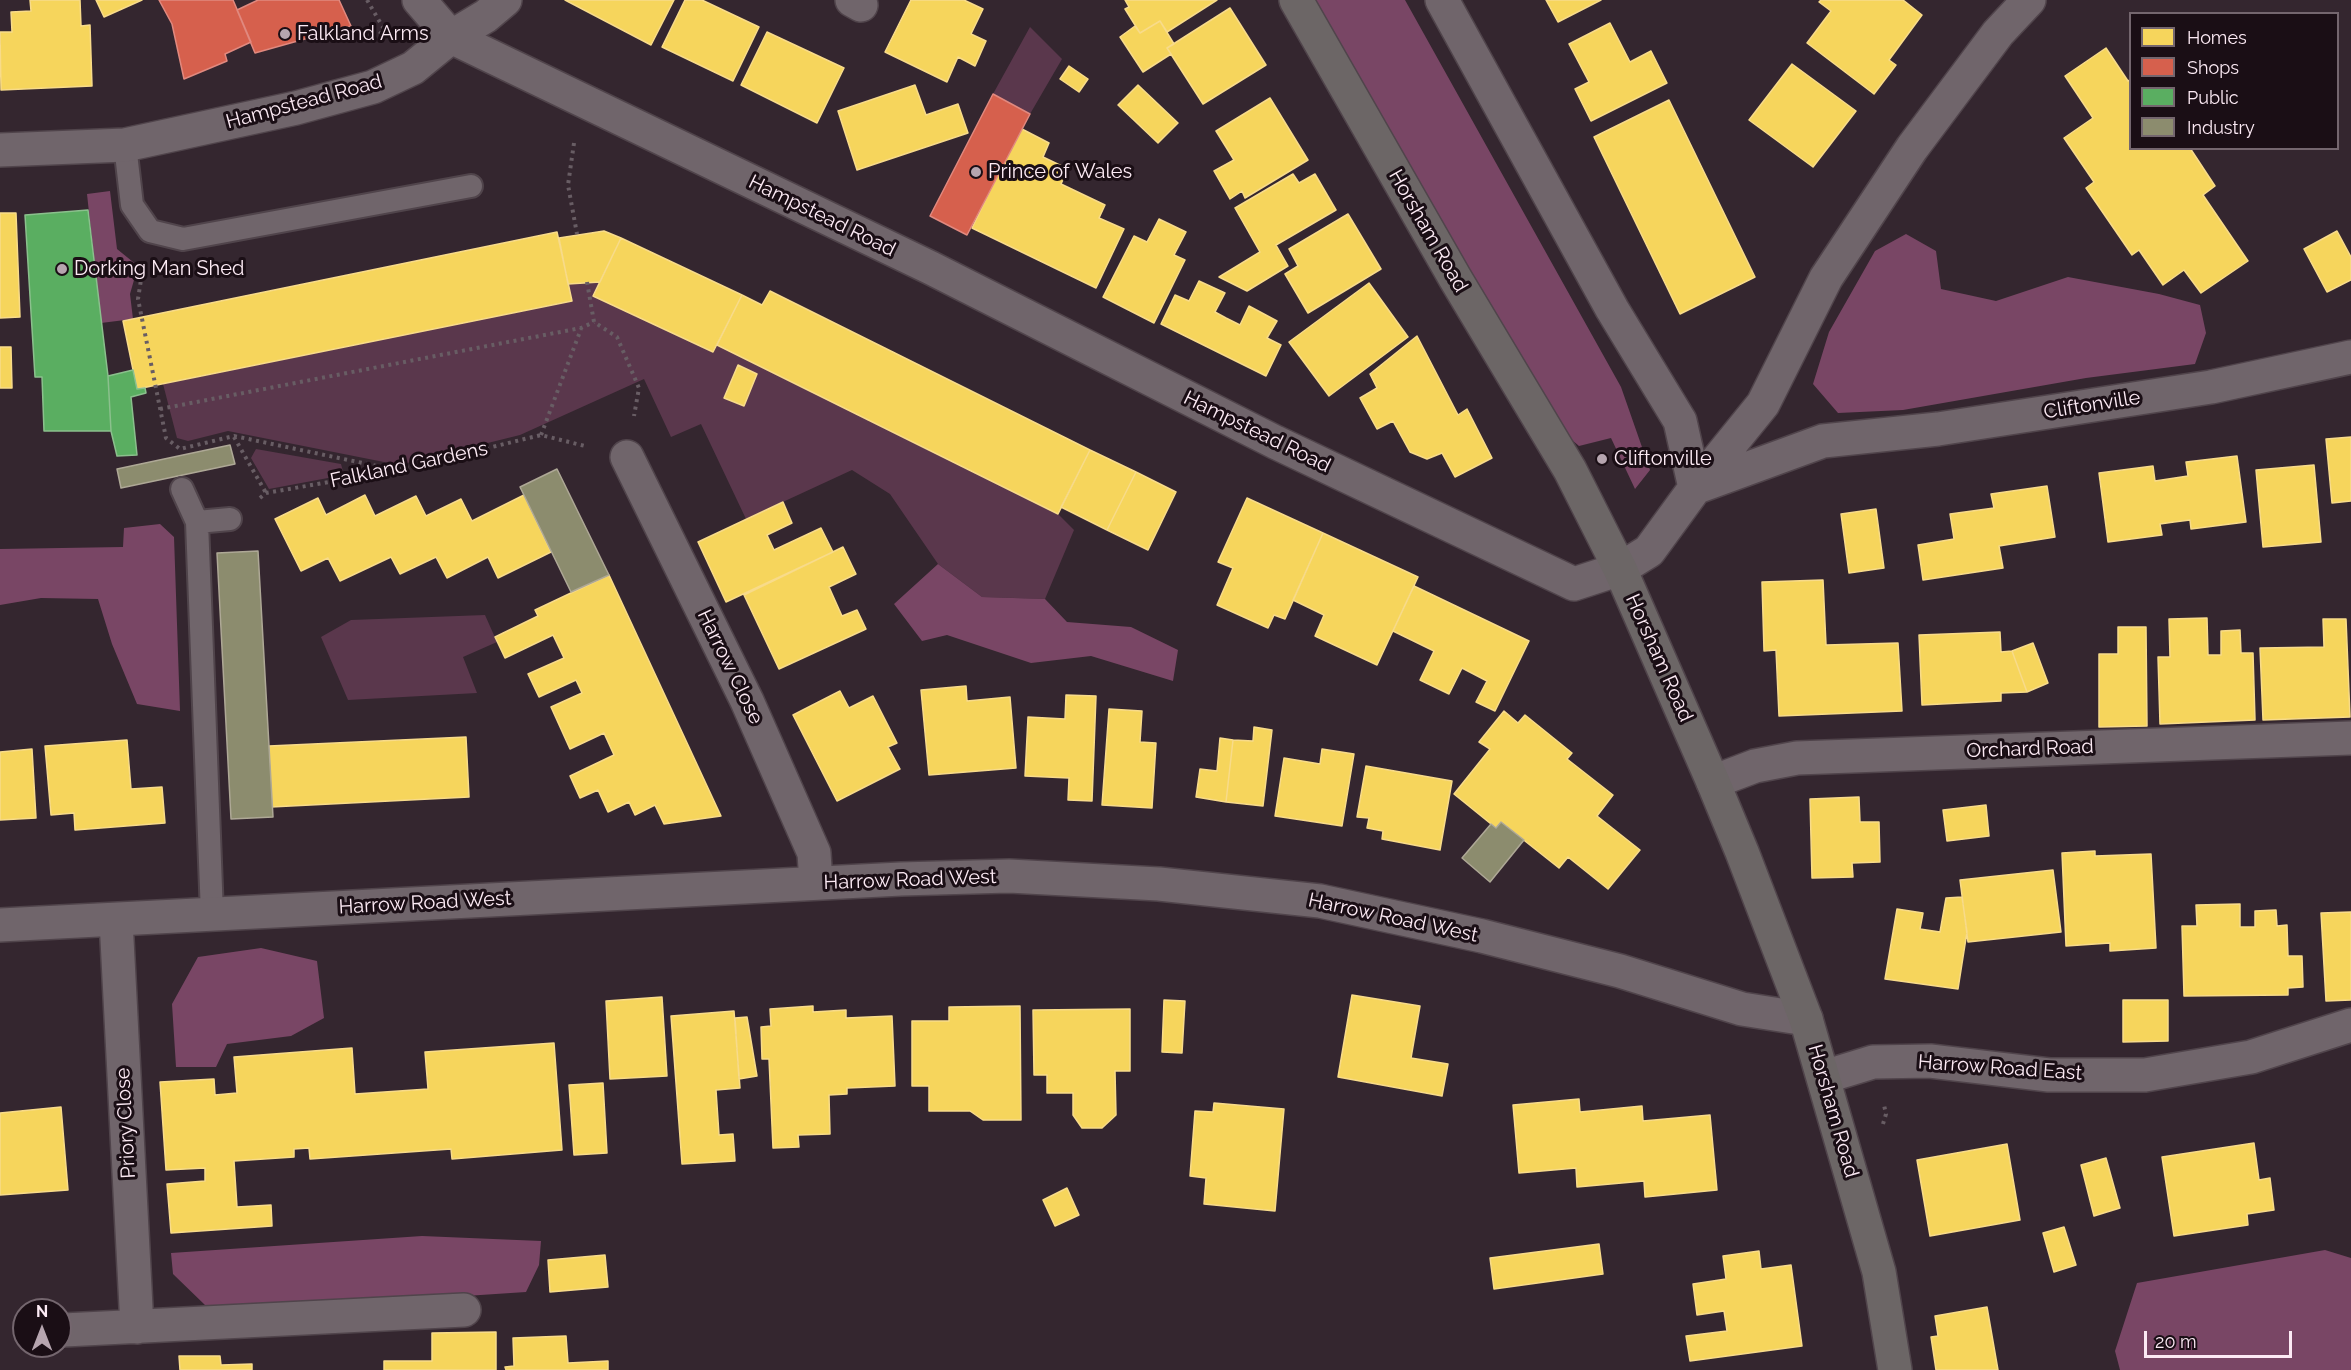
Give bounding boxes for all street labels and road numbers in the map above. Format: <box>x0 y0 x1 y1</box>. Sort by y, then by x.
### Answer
street label: Hampstead Road <box>223 70 385 134</box>
street label: Horsham Road <box>1383 166 1473 296</box>
street label: Hampstead Road <box>745 170 899 262</box>
street label: Hampstead Road <box>1180 386 1334 478</box>
street label: Cliftonville <box>2042 386 2142 424</box>
street label: Falkland Gardens <box>328 437 490 493</box>
street label: Horsham Road <box>1620 590 1698 726</box>
street label: Harrow Close <box>692 606 768 728</box>
street label: Orchard Road <box>1966 735 2094 763</box>
street label: Harrow Road West <box>823 865 997 895</box>
street label: Harrow Road West <box>338 886 512 920</box>
street label: Harrow Road West <box>1306 888 1480 948</box>
street label: Horsham Road <box>1803 1042 1863 1180</box>
street label: Harrow Road East <box>1917 1050 2083 1086</box>
street label: Priory Close <box>111 1067 141 1179</box>

